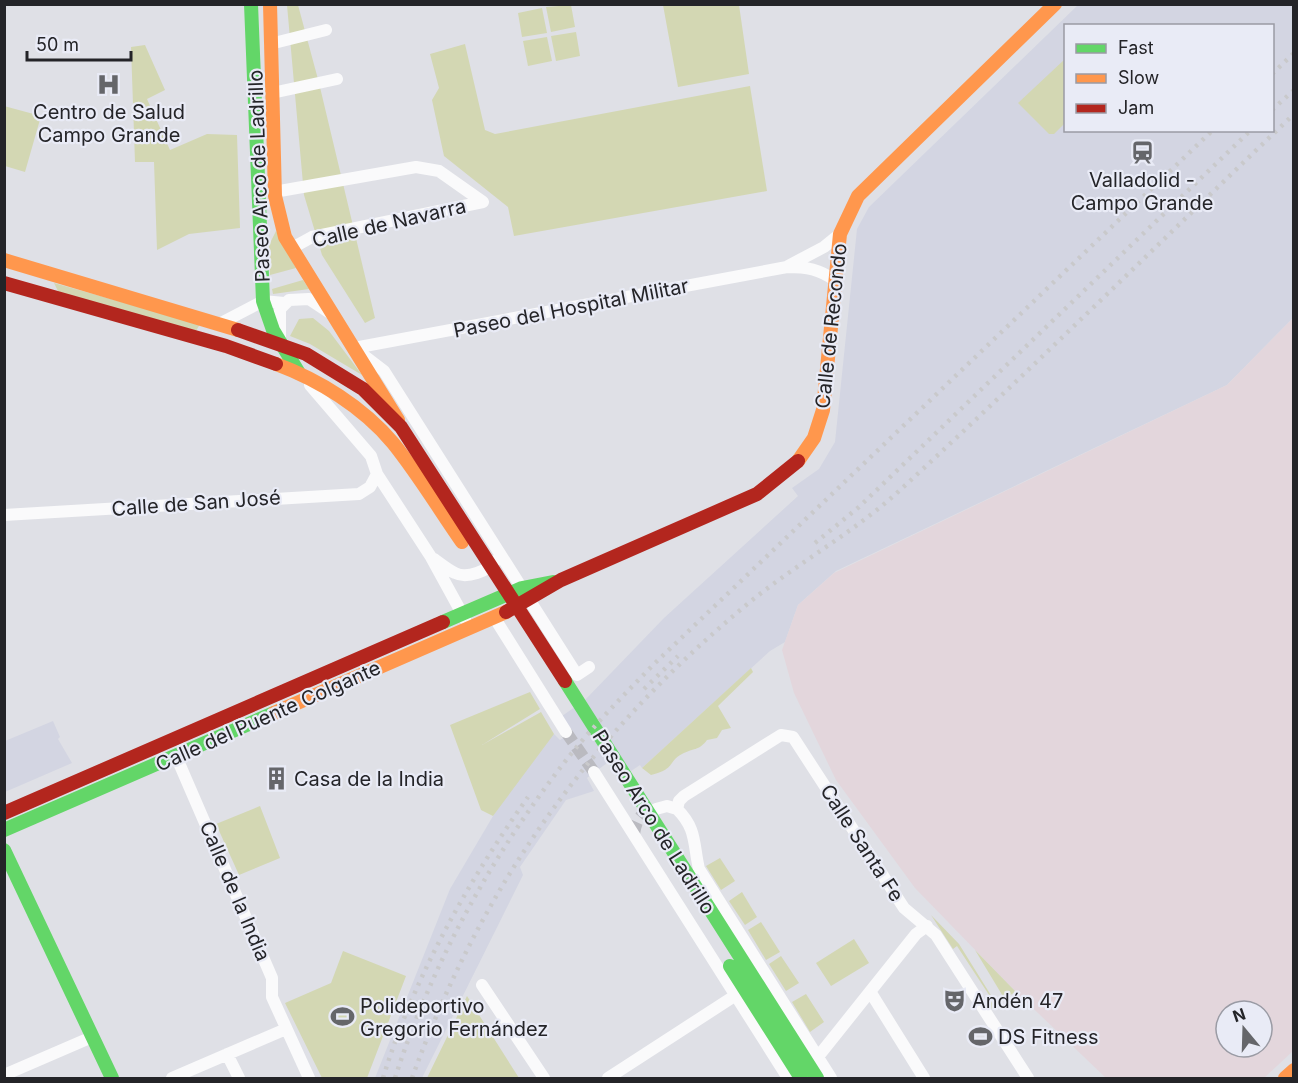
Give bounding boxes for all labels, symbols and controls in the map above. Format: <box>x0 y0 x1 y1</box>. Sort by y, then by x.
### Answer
scale bar <box>27 24 130 62</box>
legend <box>1064 24 1274 132</box>
text: 50 m <box>36 34 79 55</box>
text: Fast <box>1118 37 1154 58</box>
text: Slow <box>1118 67 1159 88</box>
street label: Paseo Arco de Ladrillo <box>243 69 275 283</box>
hospital icon: Centro de Salud Campo Grande <box>96 71 122 97</box>
text: Jam <box>1118 97 1154 118</box>
place label: Centro de Salud Campo Grande <box>33 100 185 147</box>
station icon: Valladolid - Campo Grande <box>1129 140 1155 166</box>
place label: Valladolid - Campo Grande <box>1071 168 1213 215</box>
street label: Calle de Navarra <box>310 194 468 252</box>
street label: Calle de Recondo <box>810 242 852 410</box>
street label: Paseo del Hospital Militar <box>451 273 691 343</box>
street label: Calle de San José <box>111 485 281 521</box>
street label: Calle del Puente Colgante <box>152 655 384 777</box>
street label: Paseo Arco de Ladrillo <box>588 726 720 918</box>
building icon: Casa de la India <box>263 766 289 792</box>
place label: Casa de la India <box>294 767 444 791</box>
street label: Calle Santa Fe <box>815 780 909 906</box>
street label: Calle de la India <box>195 817 275 965</box>
theatre icon: Andén 47 <box>941 988 967 1014</box>
place label: Andén 47 <box>972 989 1063 1013</box>
place label: Polideportivo Gregorio Fernández <box>360 994 548 1041</box>
north arrow <box>1214 999 1274 1059</box>
text: N <box>1230 1003 1248 1026</box>
sports icon: Polideportivo Gregorio Fernández <box>329 1004 355 1030</box>
sports icon: DS Fitness <box>967 1024 993 1050</box>
place label: DS Fitness <box>998 1025 1099 1049</box>

